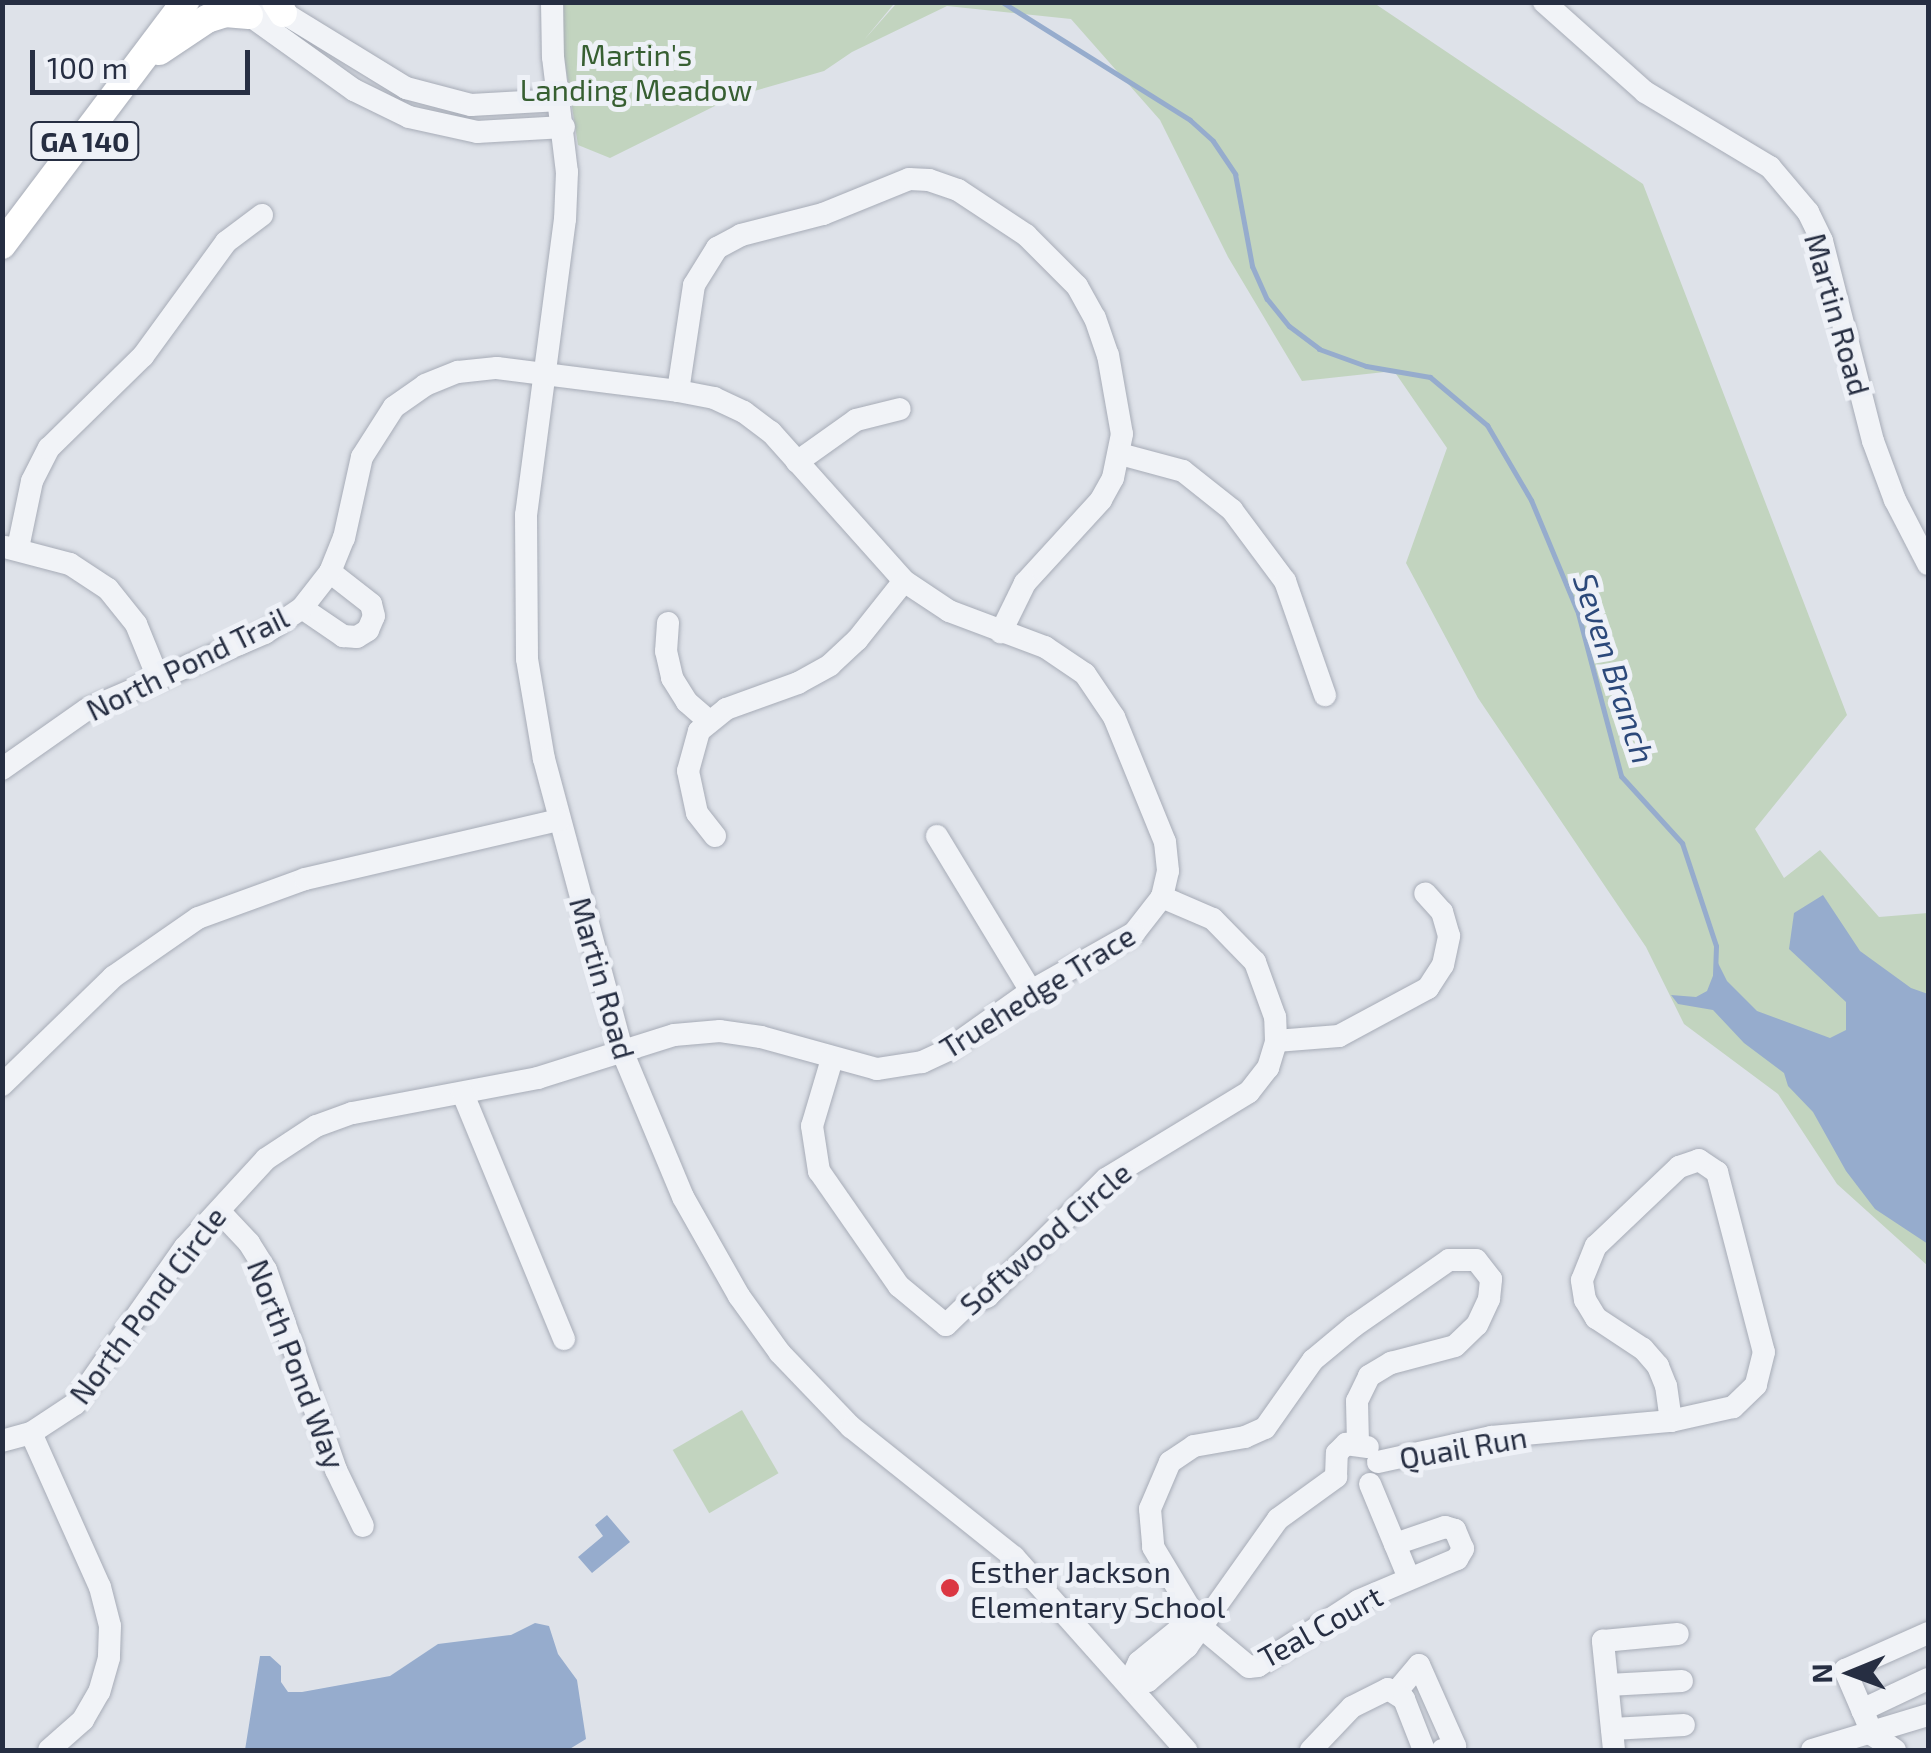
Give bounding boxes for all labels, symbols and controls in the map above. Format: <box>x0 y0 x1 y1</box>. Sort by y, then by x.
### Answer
scale bar <box>35 30 255 92</box>
park label: Martin's Landing Meadow <box>520 36 752 106</box>
text: 100 m <box>47 49 128 85</box>
road number: GA 140 <box>28 118 142 164</box>
street label: Martin Road <box>1798 229 1878 399</box>
water label: Seven Branch <box>1566 568 1664 768</box>
street label: North Pond Trail <box>80 598 294 728</box>
street label: Martin Road <box>563 893 643 1063</box>
street label: Truehedge Trace <box>933 916 1141 1066</box>
street label: Softwood Circle <box>952 1154 1138 1322</box>
street label: North Pond Circle <box>61 1199 233 1411</box>
street label: North Pond Way <box>240 1254 354 1474</box>
street label: Quail Run <box>1396 1418 1530 1476</box>
place label: Esther Jackson Elementary School <box>970 1553 1226 1624</box>
marker: Esther Jackson Elementary School <box>939 1577 961 1599</box>
street label: Teal Court <box>1251 1577 1389 1675</box>
north arrow <box>1801 1623 1901 1723</box>
text: N <box>1804 1663 1838 1684</box>

